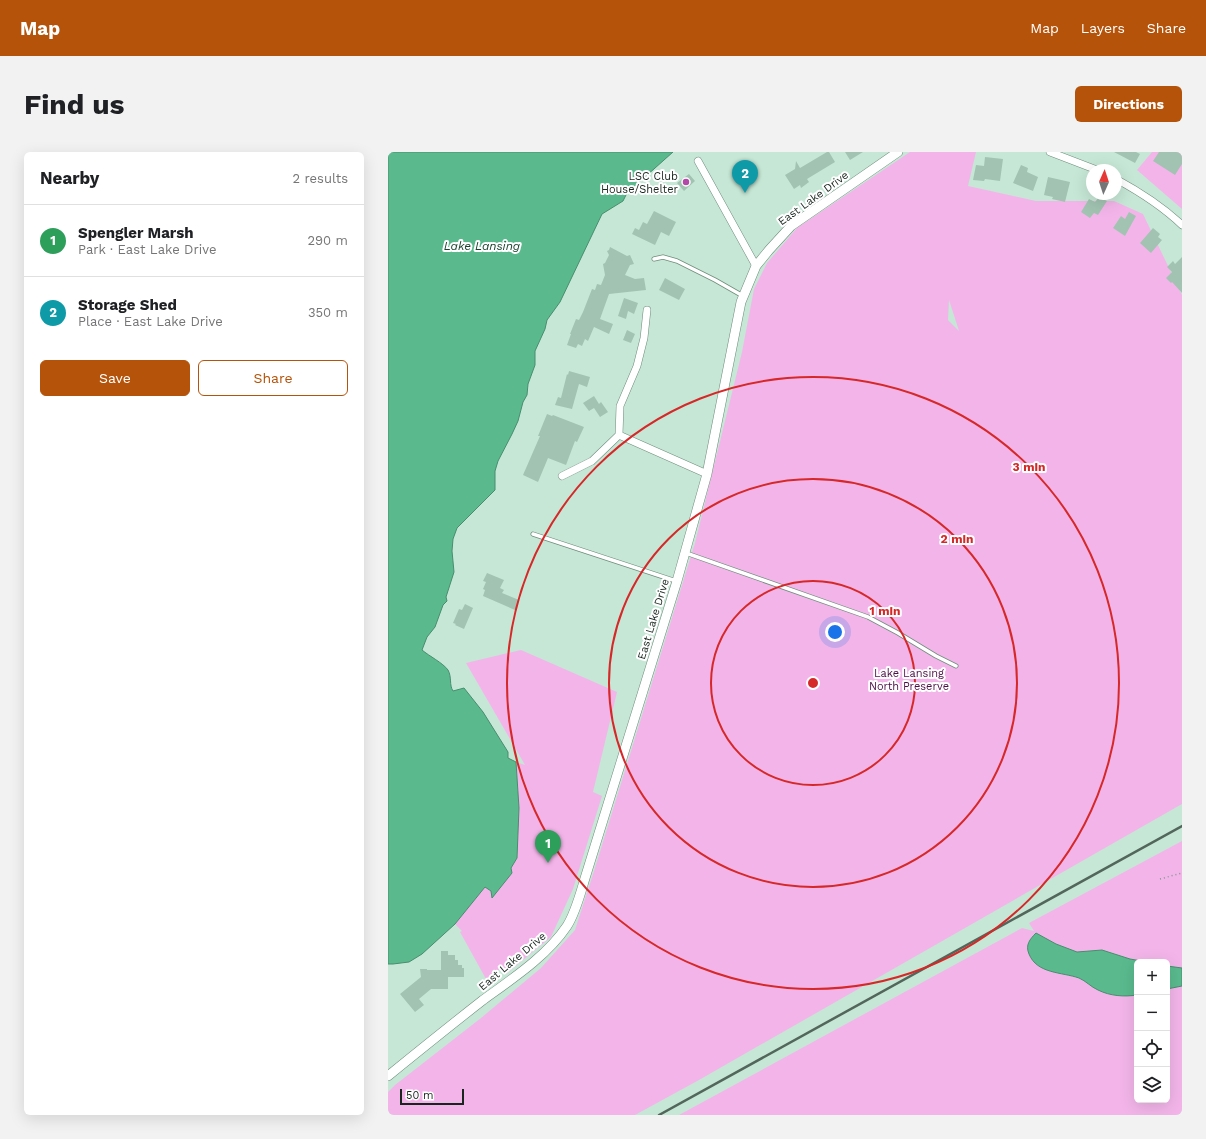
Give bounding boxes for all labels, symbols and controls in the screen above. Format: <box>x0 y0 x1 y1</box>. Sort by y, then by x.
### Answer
text: Map <box>20 17 60 40</box>
text: Map <box>1030 20 1059 36</box>
text: Layers <box>1081 20 1125 36</box>
text: Share <box>1147 20 1186 36</box>
button: Directions <box>1075 86 1182 122</box>
text: Find us <box>24 88 124 121</box>
pin: 2 <box>732 160 758 193</box>
north arrow <box>1086 164 1122 200</box>
text: Nearby <box>40 168 99 188</box>
street label: East Lake Drive <box>776 169 851 228</box>
place label: LSC Club House/Shelter <box>601 170 679 196</box>
text: 2 results <box>293 171 348 186</box>
marker: LSC Club House/Shelter <box>681 177 691 187</box>
text: Spengler Marsh <box>78 224 193 242</box>
text: 1 <box>50 233 56 248</box>
text: 290 m <box>307 233 348 248</box>
water label: Lake Lansing <box>444 239 520 253</box>
text: Park · East Lake Drive <box>78 242 216 257</box>
text: Storage Shed <box>78 296 177 314</box>
text: 2 <box>49 305 57 320</box>
text: 350 m <box>308 305 348 320</box>
text: Place · East Lake Drive <box>78 314 223 329</box>
button: Save <box>40 360 190 396</box>
button: Share <box>198 360 348 396</box>
text: 3 min <box>1013 460 1045 474</box>
text: 2 min <box>941 532 973 546</box>
street label: East Lake Drive <box>635 577 672 661</box>
text: 1 min <box>870 604 900 618</box>
your location <box>825 622 845 642</box>
park label: Lake Lansing North Preserve <box>869 667 949 693</box>
centre of rings <box>806 676 820 690</box>
pin: 1 <box>535 830 561 863</box>
street label: East Lake Drive <box>476 930 549 993</box>
map controls <box>1134 959 1170 1103</box>
button: + <box>1134 959 1170 995</box>
button: − <box>1134 995 1170 1031</box>
button: locate <box>1134 1031 1170 1067</box>
button: layers <box>1134 1067 1170 1103</box>
scale bar <box>400 1087 464 1106</box>
text: 50 m <box>406 1089 433 1102</box>

